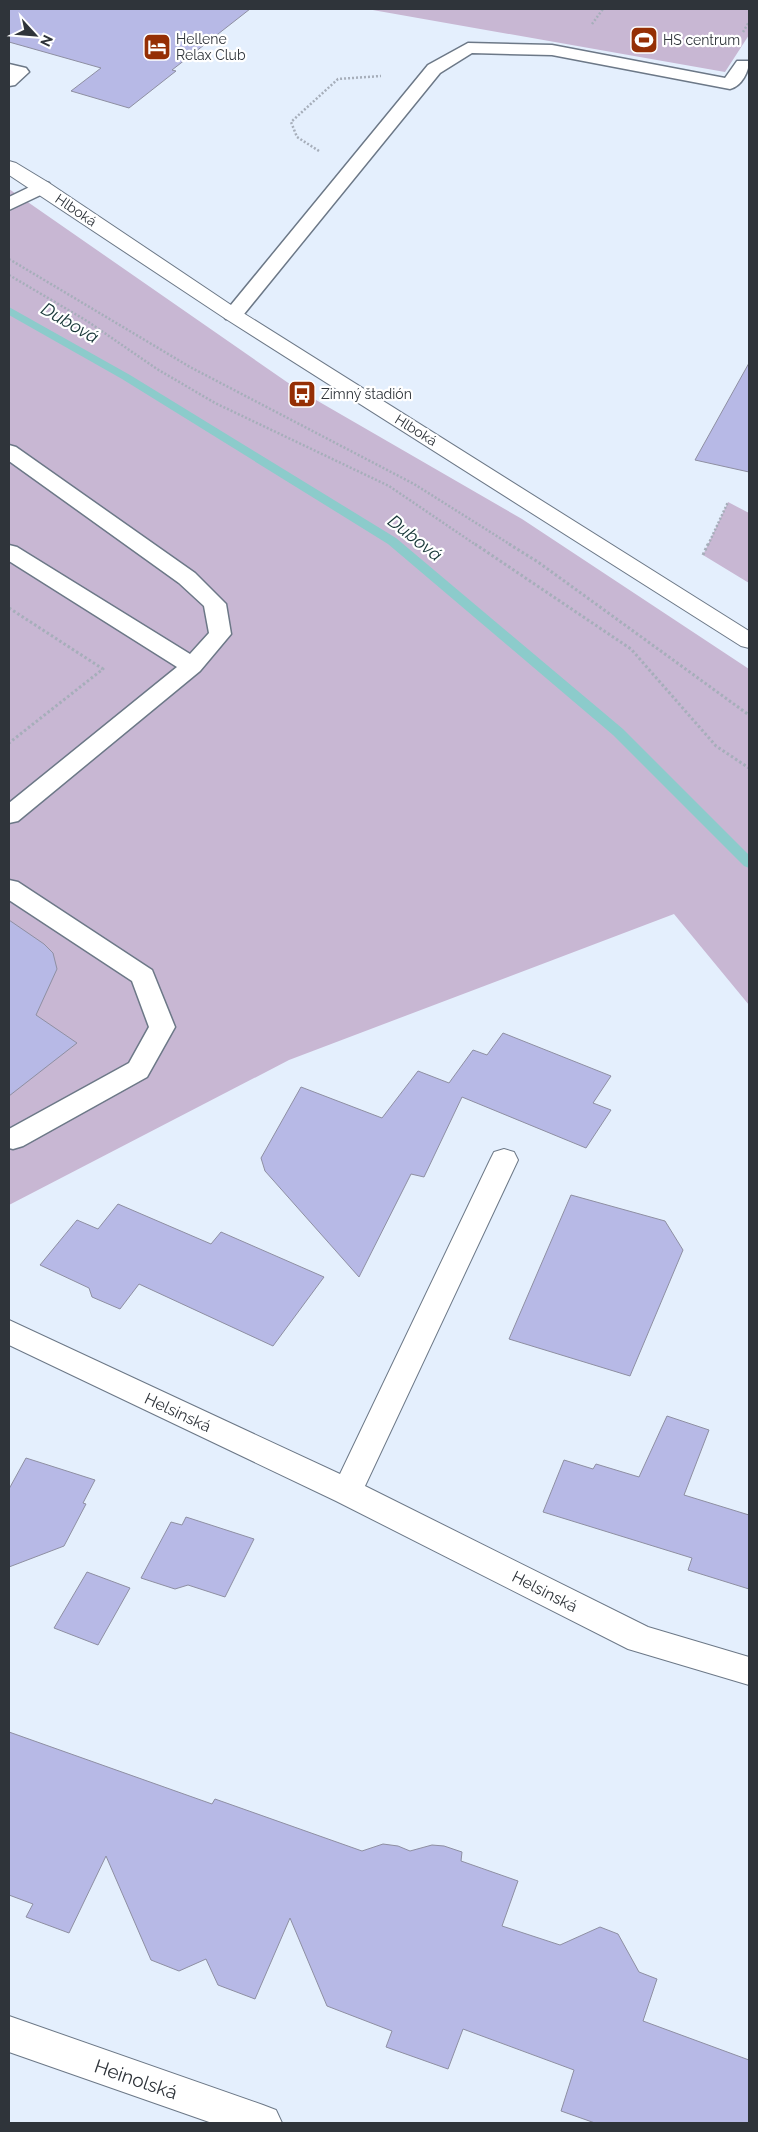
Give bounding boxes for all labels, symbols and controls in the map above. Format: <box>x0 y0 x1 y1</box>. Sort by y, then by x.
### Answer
north arrow <box>10 10 60 60</box>
sports icon: HS centrum <box>629 25 659 55</box>
place label: Hellene Relax Club <box>176 31 246 63</box>
text: N <box>37 32 56 49</box>
hotel icon: Hellene Relax Club <box>142 32 172 62</box>
place label: HS centrum <box>663 32 740 48</box>
street label: Hlboká <box>52 190 100 230</box>
water label: Dubová <box>38 298 103 347</box>
bus stop icon: Zimný štadión <box>287 379 317 409</box>
place label: Zimný štadión <box>321 386 412 402</box>
street label: Hlboká <box>392 411 440 449</box>
water label: Dubová <box>384 510 447 565</box>
street label: Helsinská <box>142 1389 214 1436</box>
street label: Helsinská <box>509 1567 581 1616</box>
street label: Heinolská <box>92 2055 180 2103</box>

